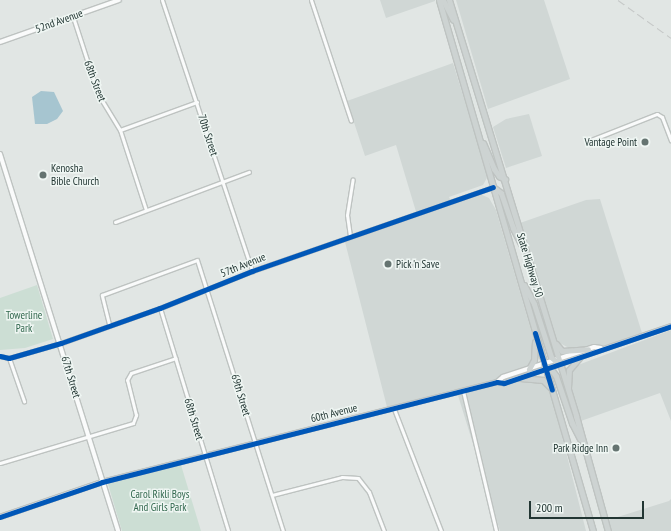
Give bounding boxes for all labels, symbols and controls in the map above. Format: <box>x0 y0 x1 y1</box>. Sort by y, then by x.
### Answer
street label: 52nd Avenue <box>33 6 85 36</box>
street label: 68th Street <box>81 59 109 103</box>
street label: 70th Street <box>195 113 221 157</box>
place label: Vantage Point <box>584 135 637 149</box>
marker: Vantage Point <box>640 137 650 147</box>
place label: Kenosha Bible Church <box>51 162 99 188</box>
marker: Kenosha Bible Church <box>38 170 48 180</box>
street label: State Highway 50 <box>514 231 546 299</box>
street label: 57th Avenue <box>218 250 268 280</box>
place label: Pick 'n Save <box>396 257 440 271</box>
marker: Pick 'n Save <box>383 259 393 269</box>
park label: Towerline Park <box>6 309 42 335</box>
street label: 67th Street <box>58 355 84 399</box>
street label: 69th Street <box>228 373 254 417</box>
street label: 68th Street <box>181 397 207 441</box>
street label: 60th Avenue <box>309 401 359 425</box>
place label: Park Ridge Inn <box>553 441 608 455</box>
marker: Park Ridge Inn <box>611 443 621 453</box>
park label: Carol Rikli Boys And Girls Park <box>131 488 189 514</box>
scale bar <box>531 493 646 519</box>
text: 200 m <box>536 500 563 515</box>

